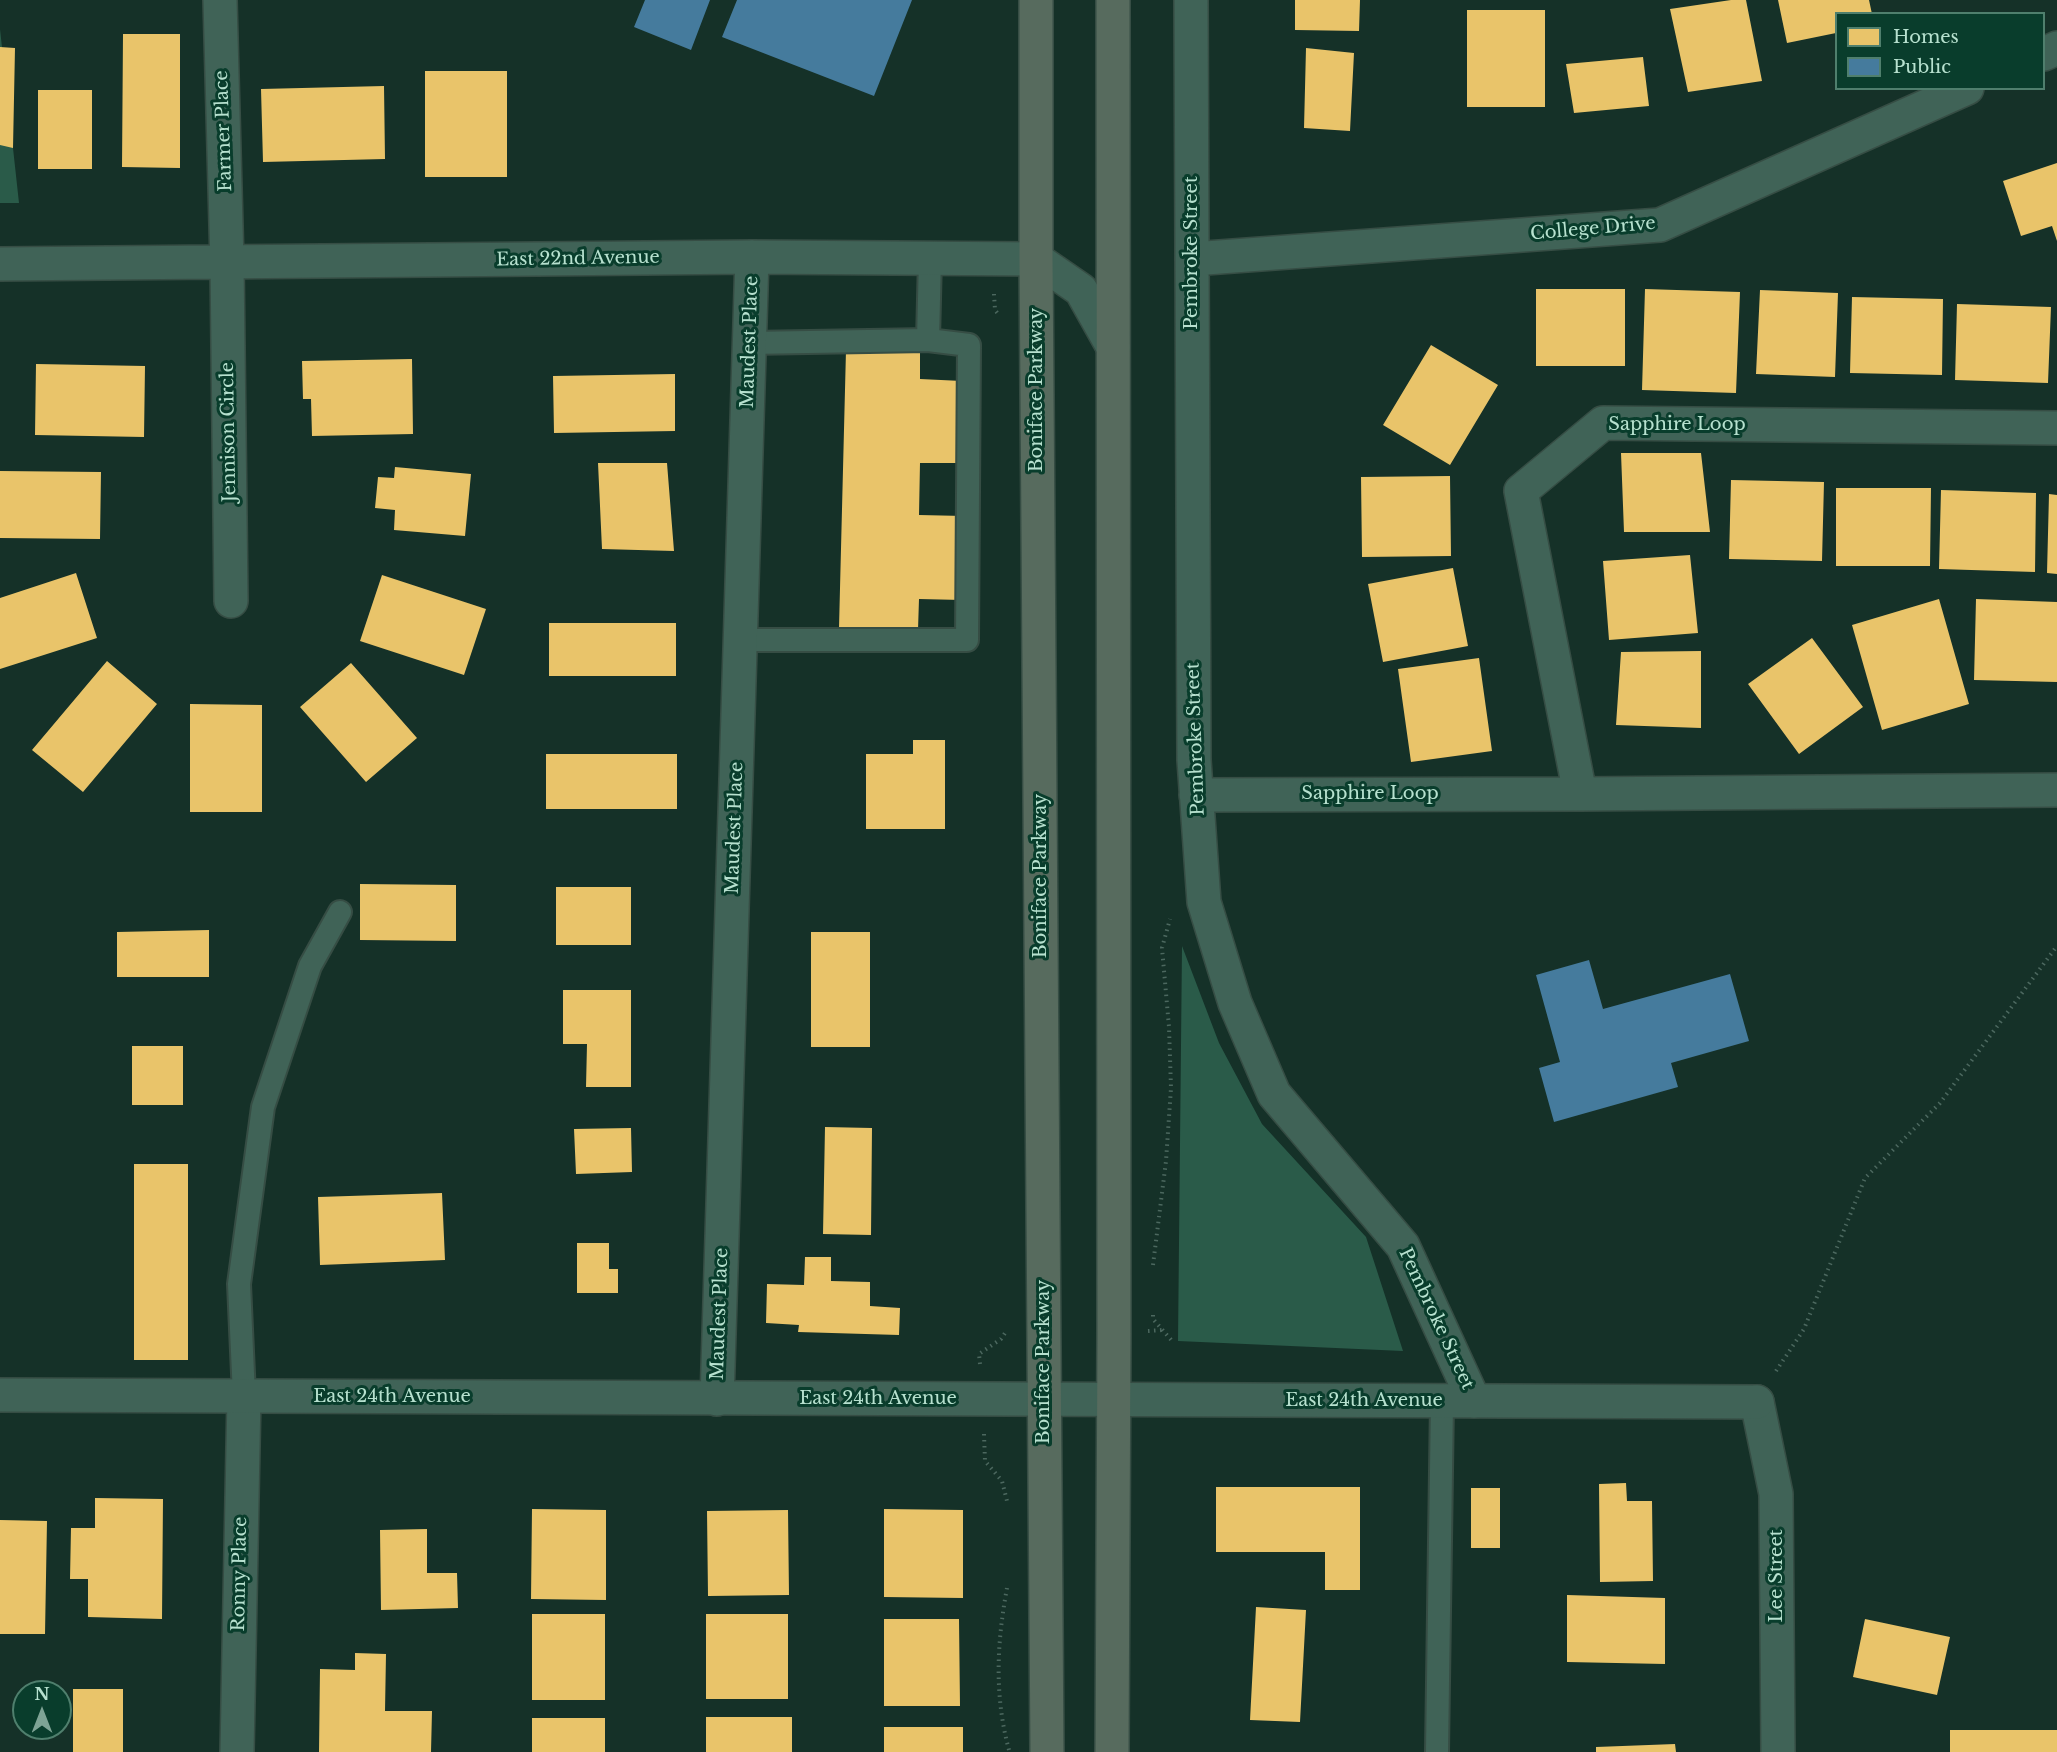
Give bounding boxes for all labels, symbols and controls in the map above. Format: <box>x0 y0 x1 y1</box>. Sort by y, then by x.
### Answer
legend <box>1835 12 2045 90</box>
text: Homes <box>1893 26 1959 48</box>
text: Public <box>1893 56 1951 78</box>
street label: Farmer Place <box>211 70 237 192</box>
street label: Pembroke Street <box>1181 176 1203 330</box>
street label: College Drive <box>1529 213 1657 245</box>
street label: East 22nd Avenue <box>496 247 660 271</box>
street label: Maudest Place <box>737 275 763 409</box>
street label: Boniface Parkway <box>1026 308 1048 472</box>
street label: Jennison Circle <box>217 362 241 502</box>
street label: Sapphire Loop <box>1608 414 1746 436</box>
street label: Pembroke Street <box>1183 662 1209 816</box>
street label: Maudest Place <box>722 761 748 895</box>
street label: Sapphire Loop <box>1301 783 1439 805</box>
street label: Boniface Parkway <box>1030 794 1052 958</box>
street label: Pembroke Street <box>1394 1245 1478 1393</box>
street label: Maudest Place <box>707 1247 733 1381</box>
street label: Boniface Parkway <box>1033 1280 1055 1444</box>
street label: East 24th Avenue <box>313 1386 471 1408</box>
street label: East 24th Avenue <box>799 1388 957 1410</box>
street label: East 24th Avenue <box>1285 1390 1443 1412</box>
street label: Ronny Place <box>228 1516 252 1632</box>
street label: Lee Street <box>1766 1529 1788 1623</box>
north arrow <box>12 1680 72 1740</box>
text: N <box>34 1684 50 1704</box>

